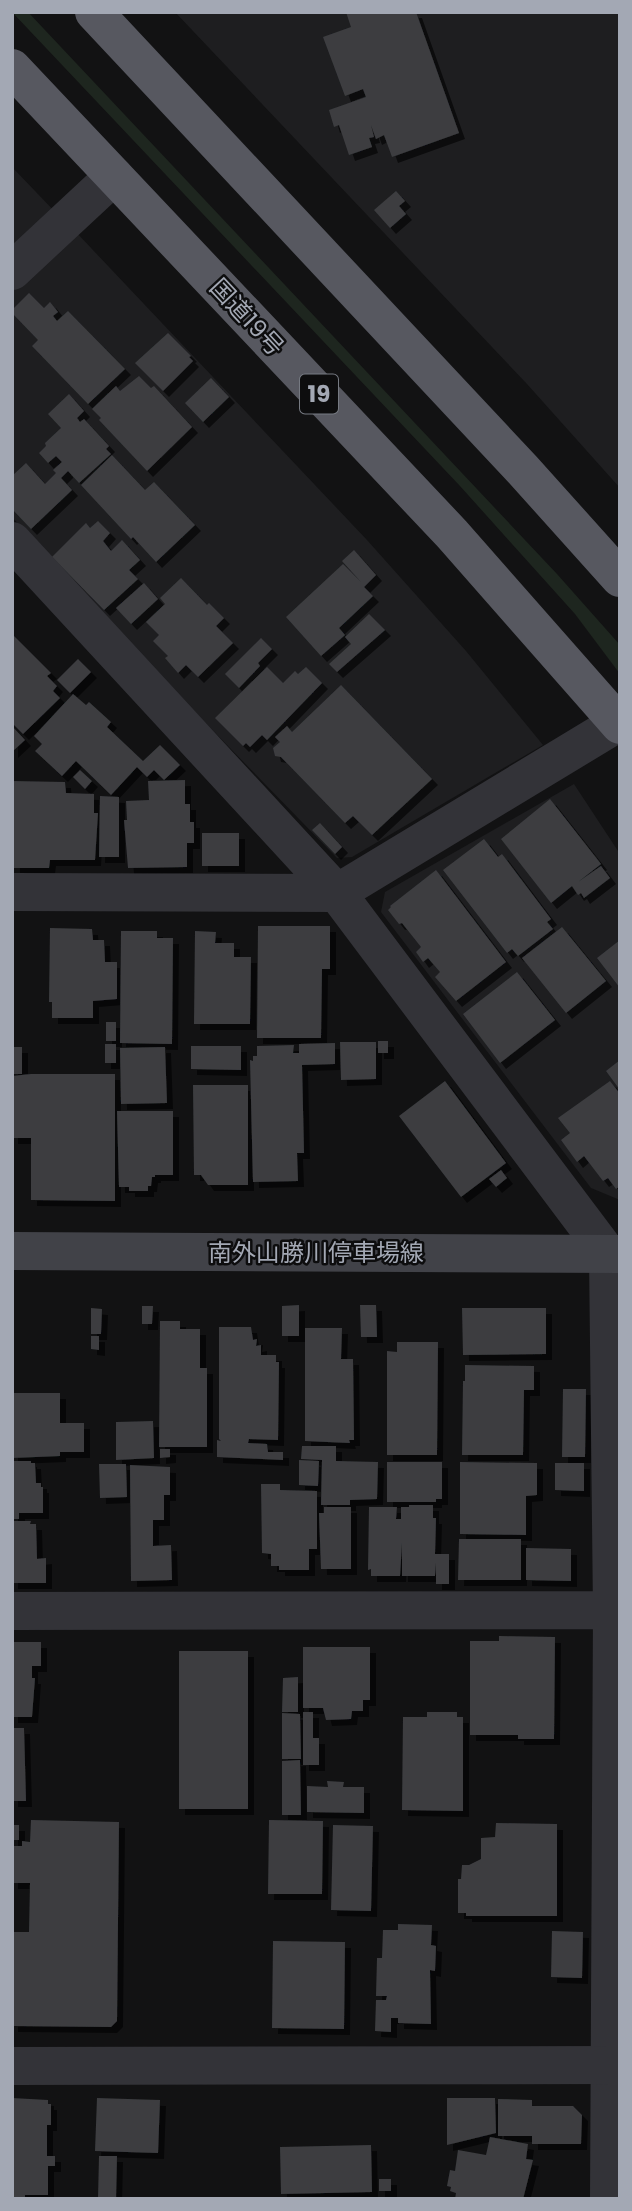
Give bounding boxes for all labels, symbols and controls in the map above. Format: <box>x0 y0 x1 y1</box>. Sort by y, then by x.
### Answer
street label: 国道19号 <box>203 271 291 363</box>
road number: 19 <box>300 374 338 414</box>
street label: 南外山勝川停車場線 <box>208 1236 424 1269</box>

